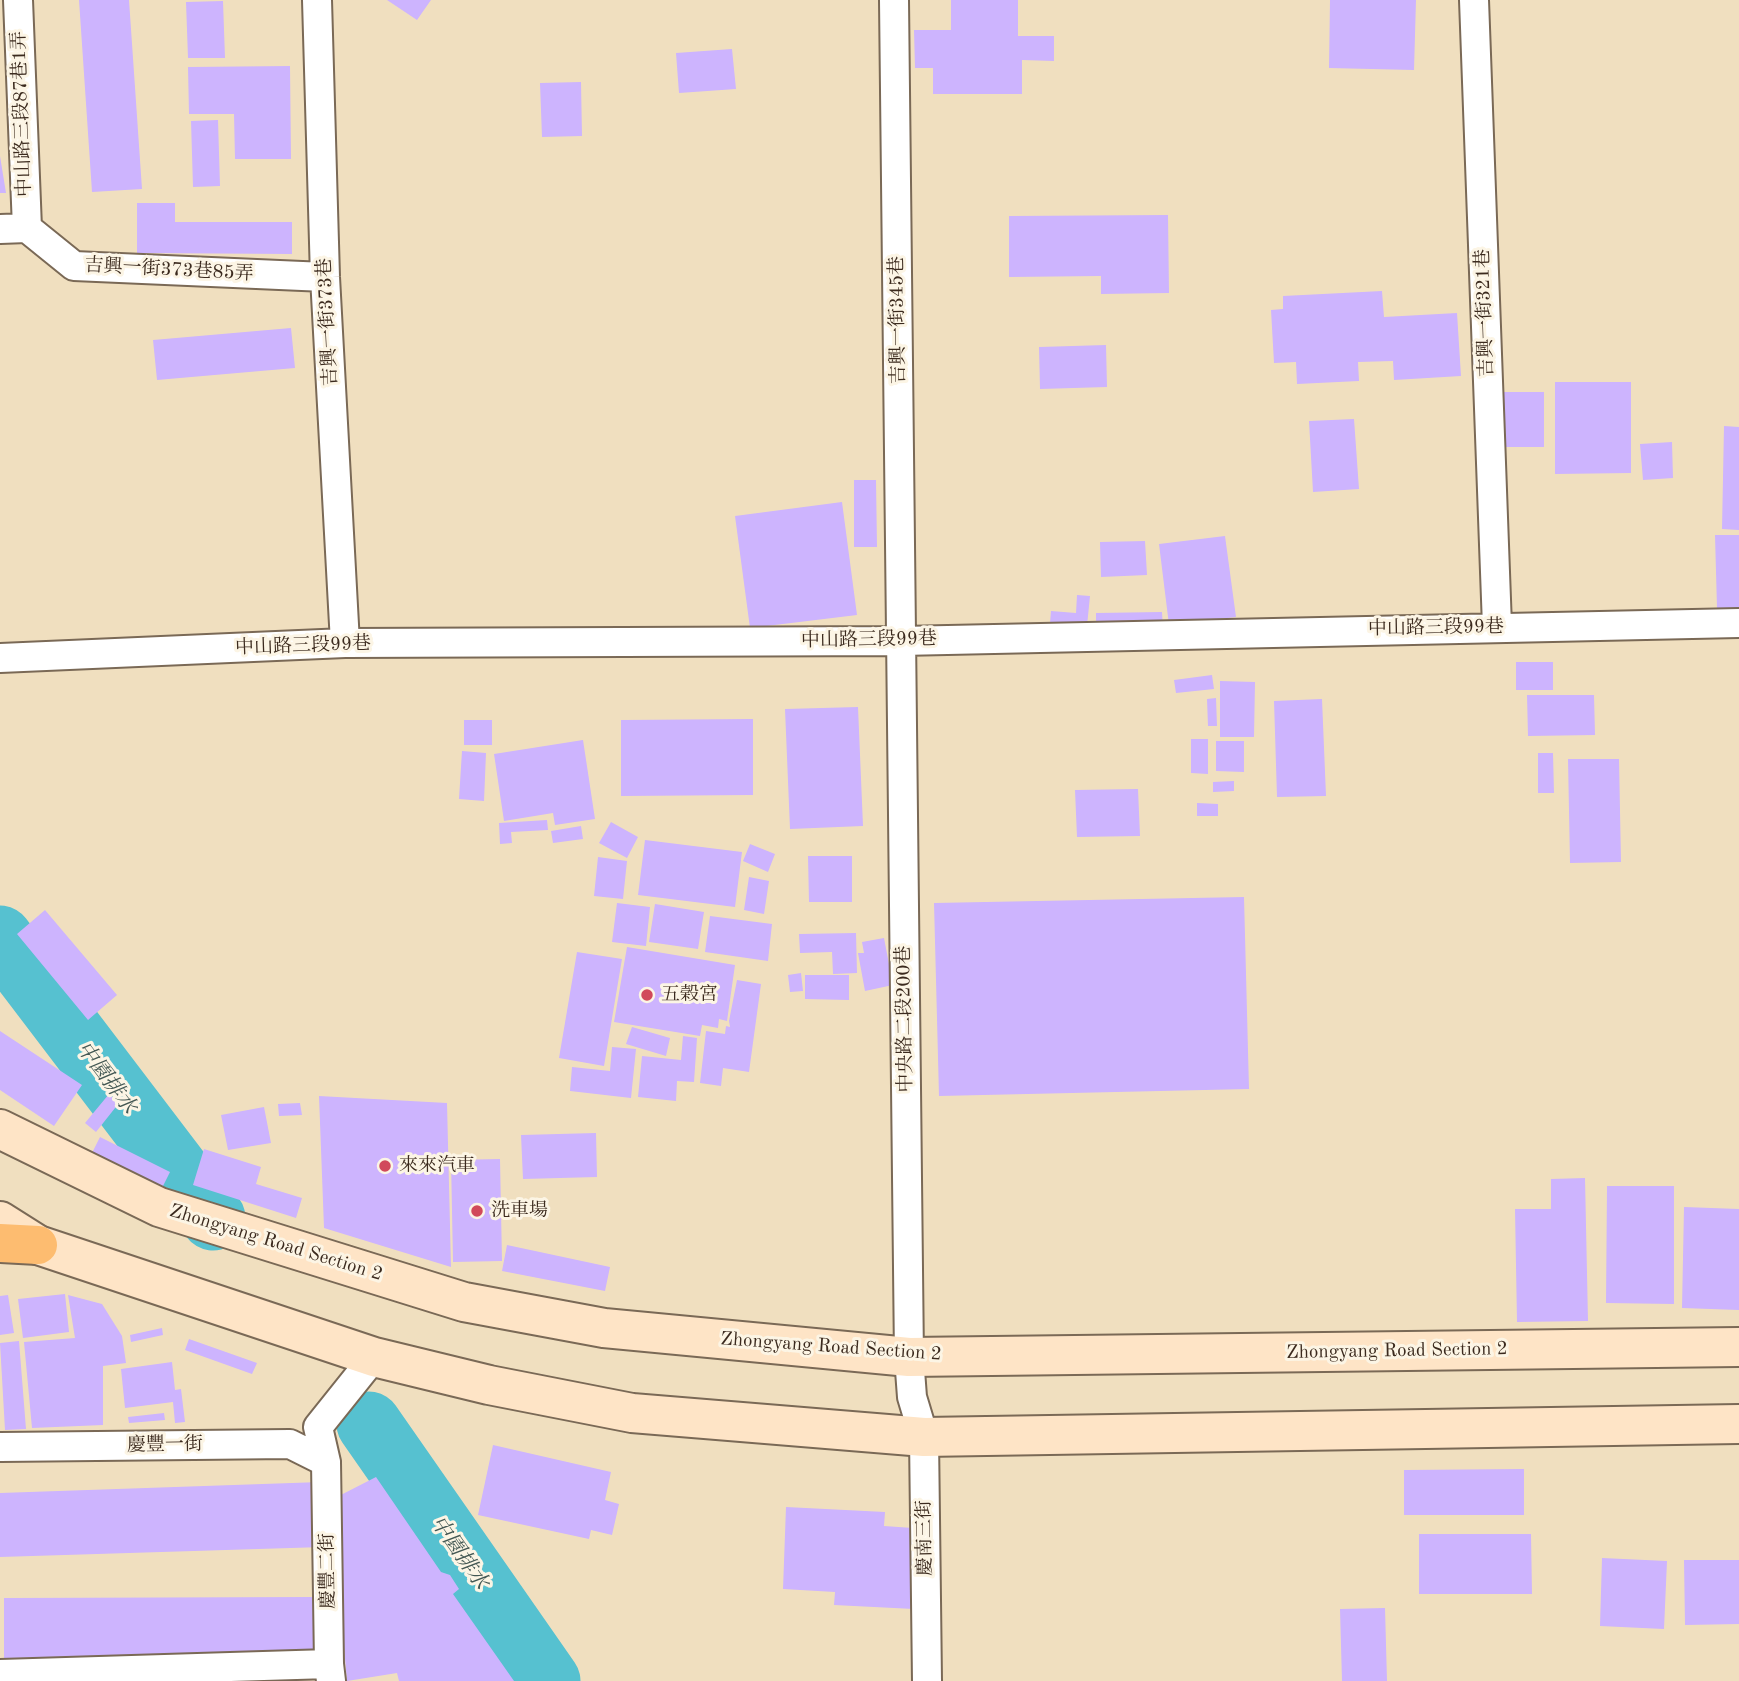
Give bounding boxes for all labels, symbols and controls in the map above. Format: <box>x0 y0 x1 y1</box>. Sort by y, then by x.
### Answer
street label: 中山路三段87巷1弄 <box>8 31 36 197</box>
street label: 吉興一街321巷 <box>1471 249 1499 377</box>
street label: 吉興一街373巷85弄 <box>84 254 254 286</box>
street label: 吉興一街345巷 <box>885 256 911 384</box>
street label: 吉興一街373巷 <box>313 257 343 387</box>
street label: 中山路三段99巷 <box>1368 615 1504 641</box>
street label: 中山路三段99巷 <box>801 627 937 653</box>
street label: 中山路三段99巷 <box>235 632 371 660</box>
street label: 中央路二段200巷 <box>892 945 918 1093</box>
place label: 五榖宮 <box>661 984 718 1006</box>
marker: 五榖宮 <box>639 987 655 1003</box>
water label: 中園排水 <box>71 1037 141 1119</box>
place label: 來來汽車 <box>399 1155 475 1177</box>
marker: 來來汽車 <box>377 1158 393 1174</box>
street label: Zhongyang Road Section 2 <box>167 1200 385 1286</box>
place label: 洗車場 <box>491 1200 548 1222</box>
marker: 洗車場 <box>469 1203 485 1219</box>
street label: Zhongyang Road Section 2 <box>720 1328 942 1366</box>
street label: Zhongyang Road Section 2 <box>1286 1338 1508 1364</box>
street label: 慶豐一街 <box>127 1433 203 1457</box>
street label: 慶南三街 <box>913 1500 937 1576</box>
water label: 中園排水 <box>425 1511 493 1595</box>
street label: 慶豐二街 <box>316 1533 340 1609</box>

